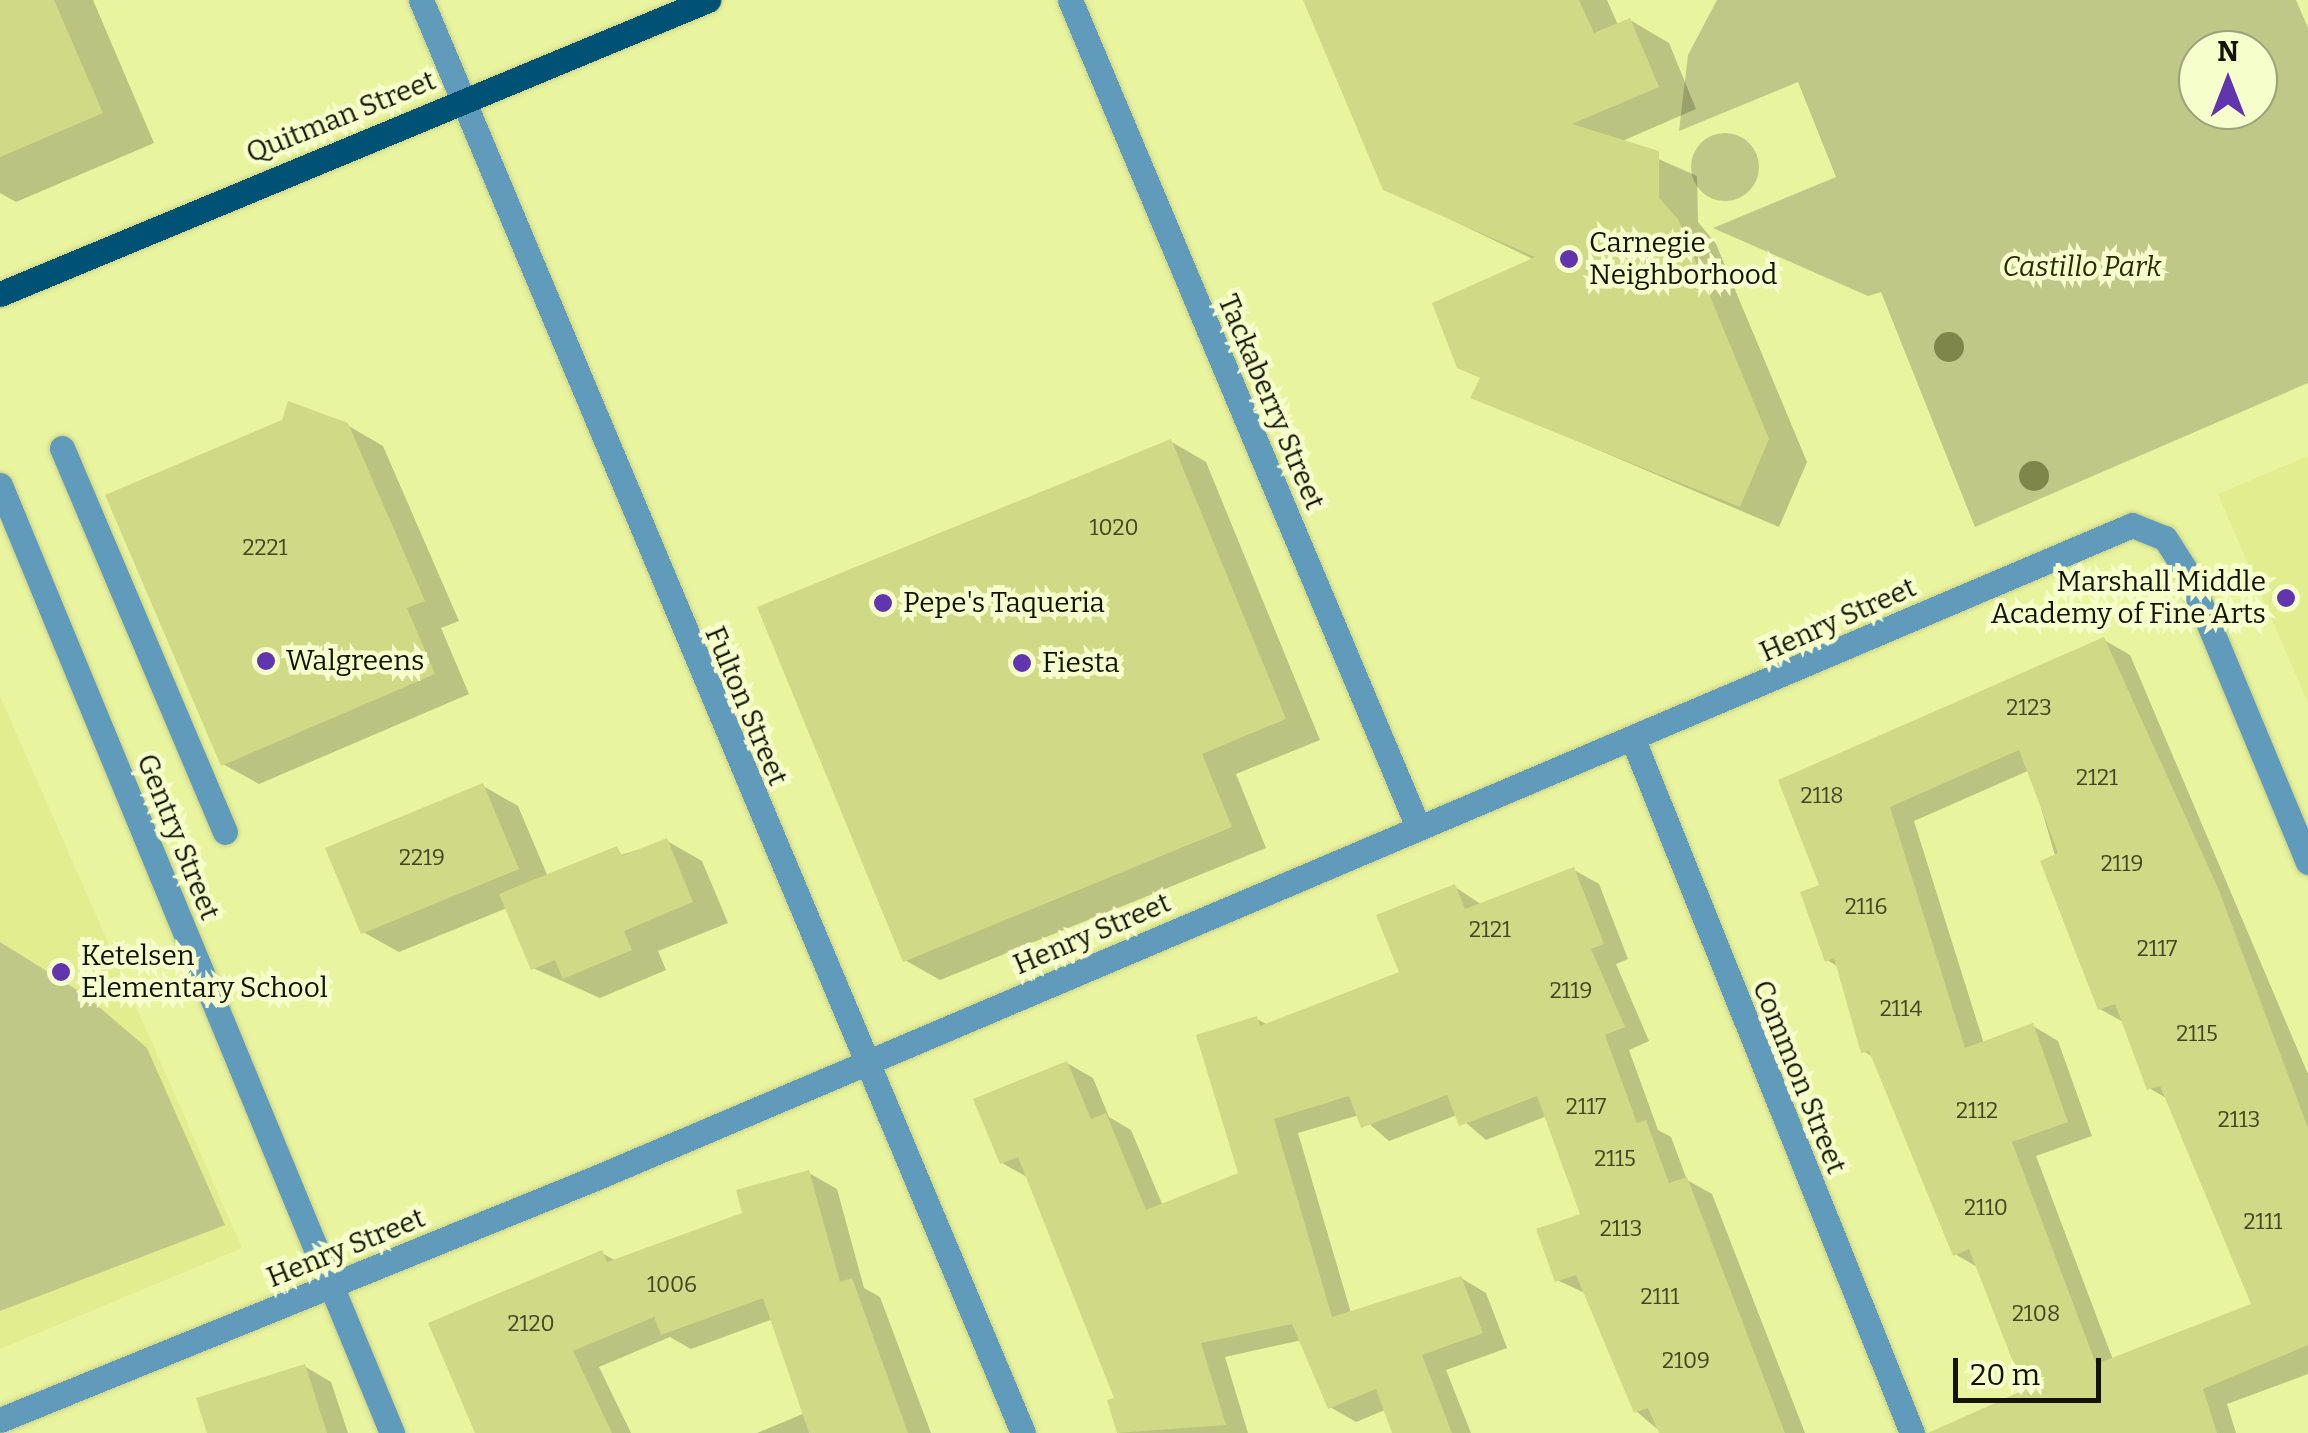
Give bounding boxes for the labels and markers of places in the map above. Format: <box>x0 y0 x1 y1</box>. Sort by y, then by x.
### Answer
place label: Carnegie Neighborhood <box>1589 226 1777 292</box>
marker: Carnegie Neighborhood <box>1558 248 1580 270</box>
place label: Marshall Middle Academy of Fine Arts <box>1991 565 2266 631</box>
place label: Pepe's Taqueria <box>903 586 1105 620</box>
marker: Marshall Middle Academy of Fine Arts <box>2275 587 2297 609</box>
marker: Pepe's Taqueria <box>872 592 894 614</box>
place label: Walgreens <box>286 644 424 678</box>
place label: Fiesta <box>1042 646 1119 680</box>
marker: Walgreens <box>255 650 277 672</box>
marker: Fiesta <box>1011 652 1033 674</box>
place label: Ketelsen Elementary School <box>81 939 328 1005</box>
marker: Ketelsen Elementary School <box>50 961 72 983</box>

